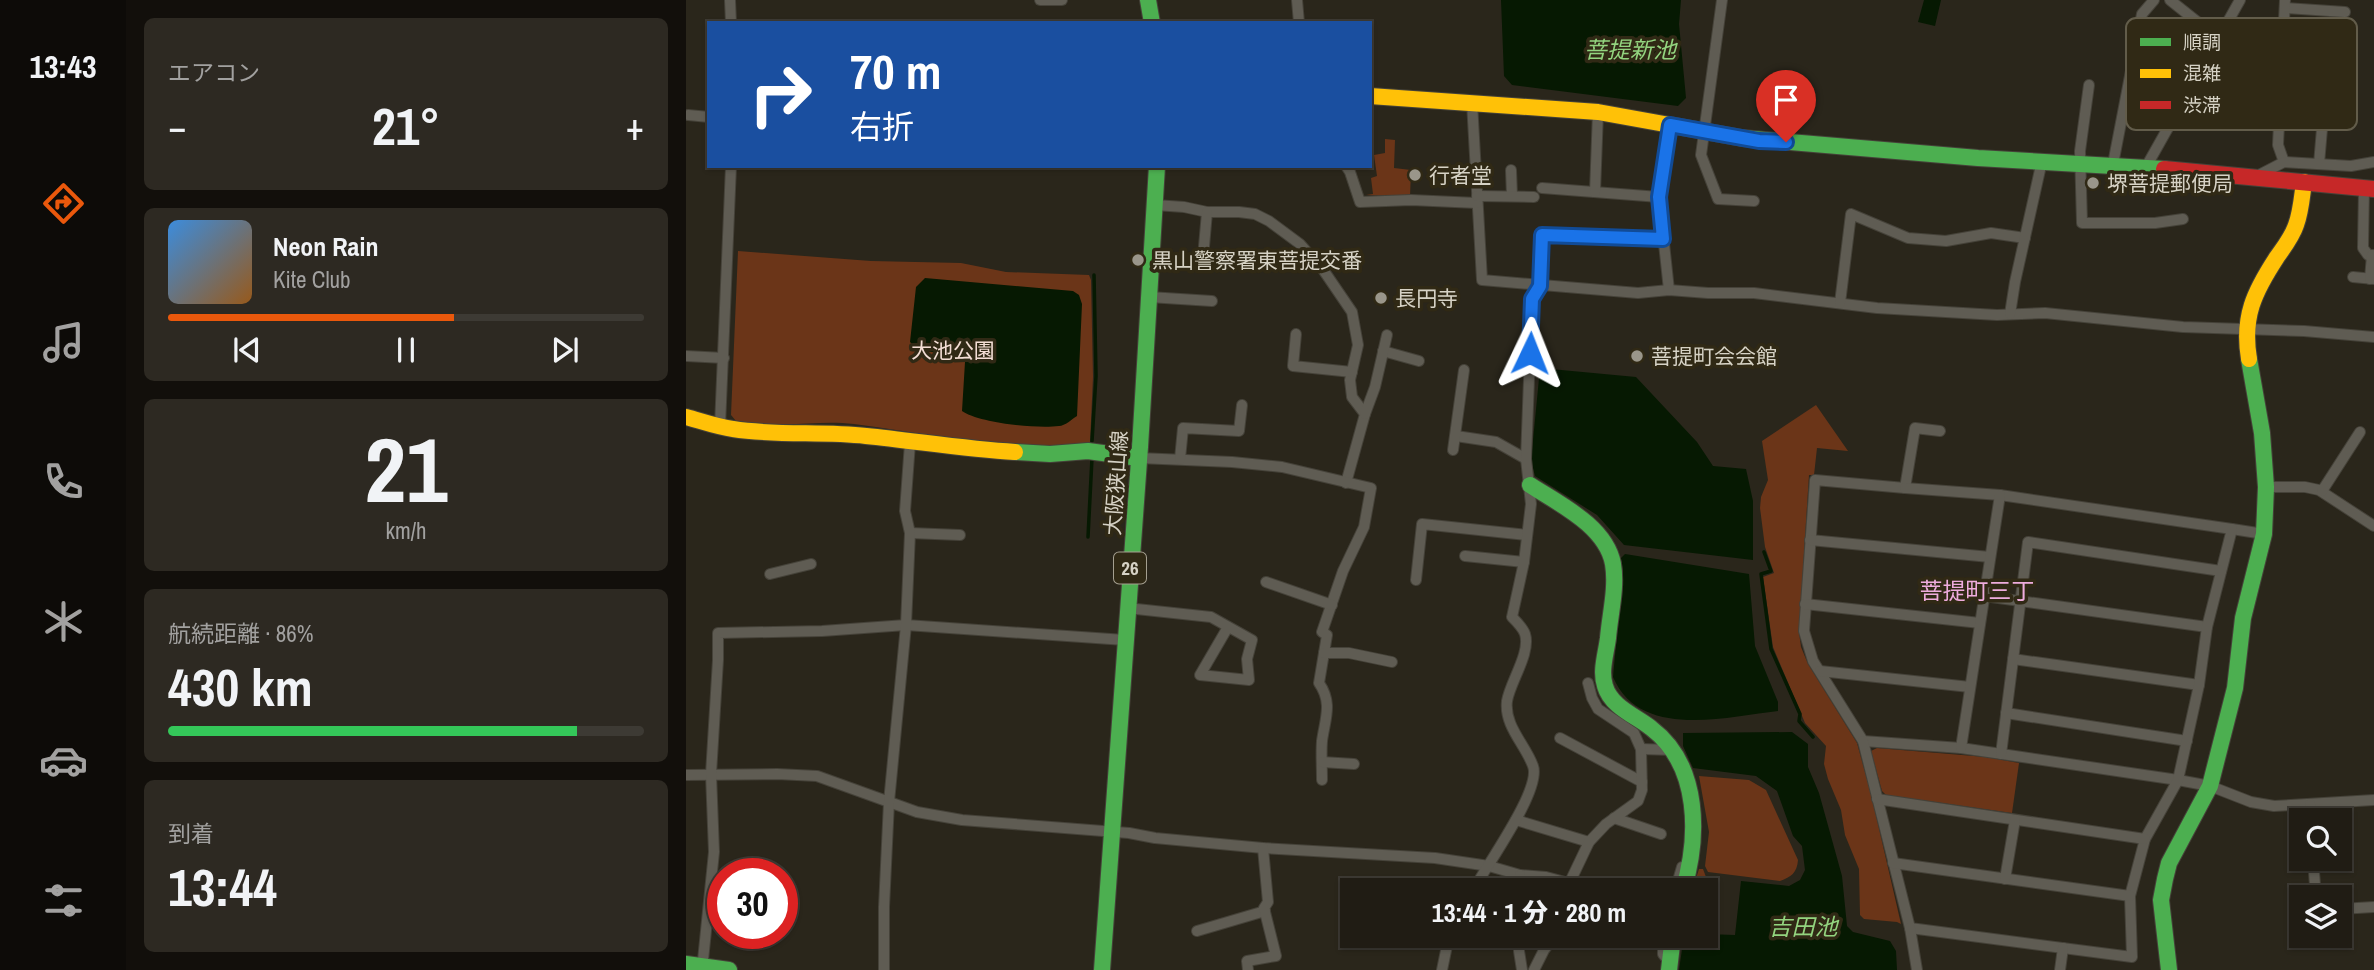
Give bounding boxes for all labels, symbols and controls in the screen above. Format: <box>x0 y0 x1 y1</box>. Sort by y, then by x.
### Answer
legend <box>2126 18 2357 130</box>
text: 順調 <box>2183 29 2221 55</box>
water label: 菩提新池 <box>1584 34 1678 65</box>
text: 70 m <box>850 38 942 104</box>
text: 13:43 <box>29 45 97 88</box>
icon: right <box>735 49 826 140</box>
text: エアコン <box>168 57 260 88</box>
text: 混雑 <box>2183 60 2221 86</box>
pin <box>1756 70 1816 142</box>
icon: arrive <box>1767 81 1805 119</box>
text: 21° <box>372 91 440 161</box>
text: 渋滞 <box>2183 92 2221 118</box>
text: − <box>168 101 186 152</box>
text: + <box>626 101 644 152</box>
text: 右折 <box>850 105 914 148</box>
place label: 行者堂 <box>1429 161 1492 190</box>
marker: 行者堂 <box>1407 167 1423 183</box>
place label: 堺菩提郵便局 <box>2107 169 2233 198</box>
marker: 堺菩提郵便局 <box>2085 175 2101 191</box>
icon: directions <box>39 179 88 228</box>
text: Neon Rain <box>273 229 378 264</box>
place label: 黒山警察署東菩提交番 <box>1152 246 1362 275</box>
marker: 黒山警察署東菩提交番 <box>1130 252 1146 268</box>
text: Kite Club <box>273 264 351 295</box>
place label: 長円寺 <box>1395 284 1458 313</box>
marker: 長円寺 <box>1373 290 1389 306</box>
position arrow <box>1493 316 1567 390</box>
icon: music <box>39 318 88 367</box>
icon: previous <box>228 331 266 369</box>
icon: pause <box>387 331 425 369</box>
icon: next <box>546 331 584 369</box>
park label: 大池公園 <box>911 336 995 365</box>
place label: 菩提町会会館 <box>1651 342 1777 371</box>
marker: 菩提町会会館 <box>1629 348 1645 364</box>
text: 21 <box>365 408 448 530</box>
street label: 大阪狭山線 <box>1098 430 1134 536</box>
icon: phone <box>39 457 88 506</box>
text: km/h <box>386 515 426 546</box>
road number: 26 <box>1114 552 1146 583</box>
district label: 菩提町三丁 <box>1920 575 2035 606</box>
icon: climate <box>39 597 88 646</box>
text: 航続距離 · 86% <box>168 618 313 649</box>
text: 430 km <box>168 652 313 722</box>
icon: car <box>39 736 88 785</box>
map controls <box>2289 808 2352 948</box>
button: search <box>2289 808 2352 871</box>
text: 到着 <box>168 818 214 849</box>
text: 13:44 <box>168 852 277 922</box>
speed limit sign: 30 <box>707 858 798 949</box>
icon: filters <box>39 876 88 925</box>
button: layers <box>2289 885 2352 948</box>
text: 13:44 · 1 分 · 280 m <box>1432 895 1626 930</box>
water label: 吉田池 <box>1769 911 1840 942</box>

